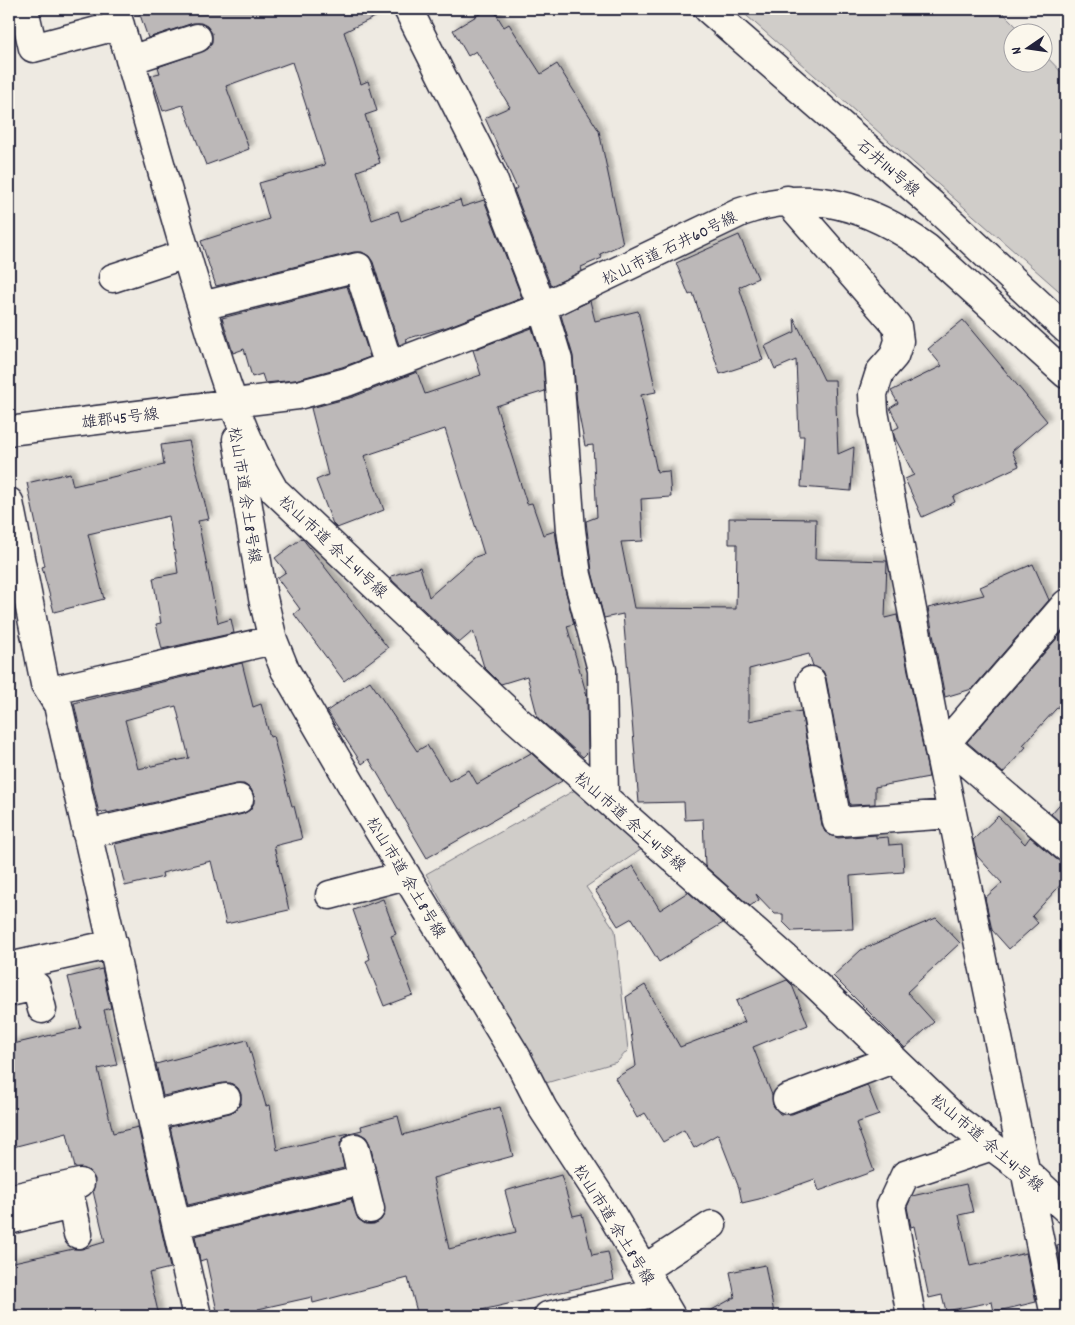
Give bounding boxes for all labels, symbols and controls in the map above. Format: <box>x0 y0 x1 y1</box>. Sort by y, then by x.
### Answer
north arrow <box>1002 22 1052 72</box>
text: N <box>1007 45 1028 56</box>
street label: 石井114号線 <box>851 135 924 203</box>
street label: 松山市道 石井60号線 <box>598 206 742 292</box>
street label: 雄郡45号線 <box>80 403 160 436</box>
street label: 松山市道 余土8号線 <box>221 425 266 565</box>
street label: 松山市道 余土41号線 <box>273 491 392 605</box>
street label: 松山市道 余土41号線 <box>568 768 690 878</box>
street label: 松山市道 余土8号線 <box>359 813 450 943</box>
street label: 松山市道 余土41号線 <box>925 1090 1048 1198</box>
street label: 松山市道 余土8号線 <box>567 1161 659 1290</box>

